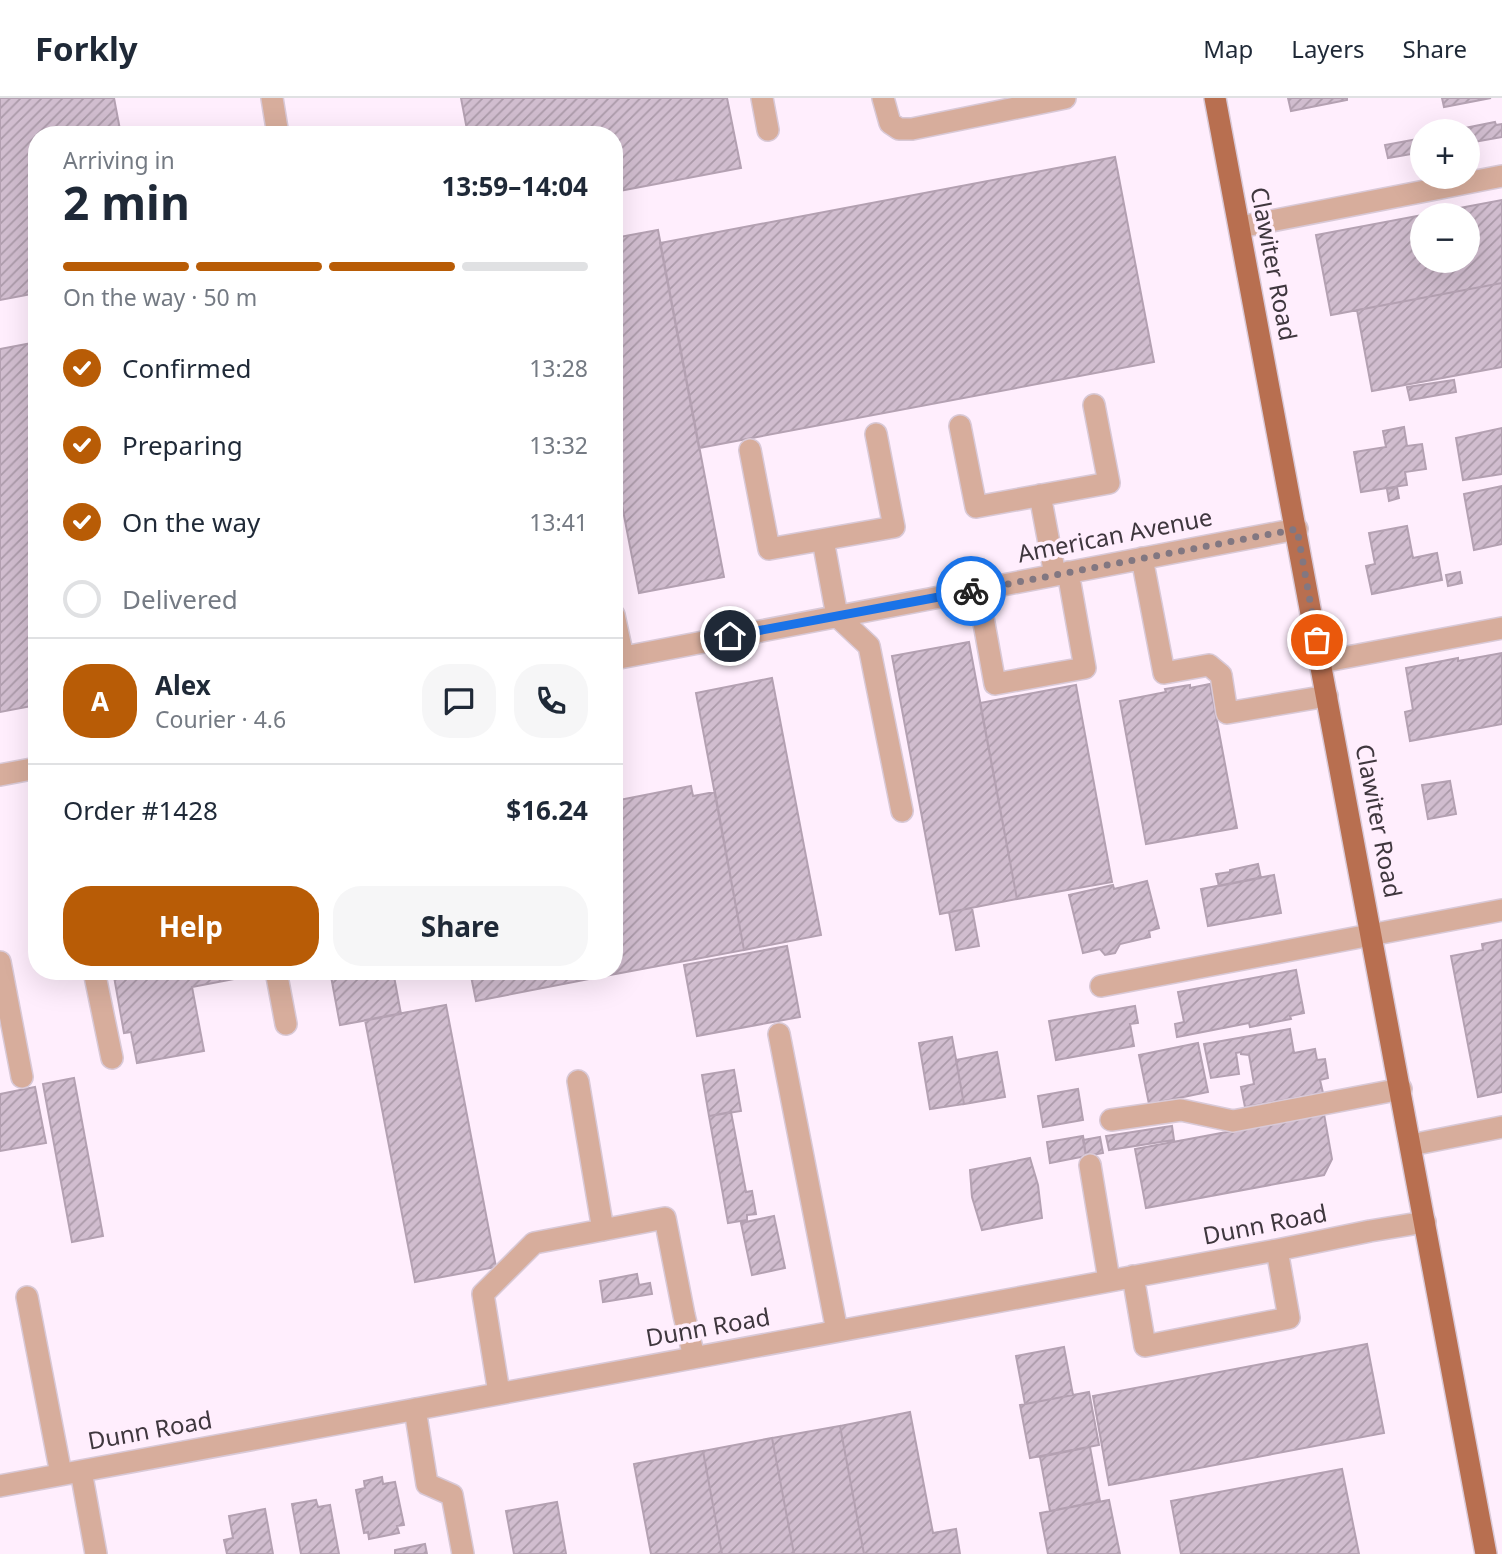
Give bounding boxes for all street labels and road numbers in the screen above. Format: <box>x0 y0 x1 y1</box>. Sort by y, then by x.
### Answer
street label: Clawiter Road <box>1243 184 1306 343</box>
street label: American Avenue <box>1015 499 1215 570</box>
street label: Clawiter Road <box>1348 741 1411 900</box>
street label: Dunn Road <box>1200 1195 1330 1252</box>
street label: Dunn Road <box>643 1299 773 1354</box>
street label: Dunn Road <box>85 1402 215 1457</box>

